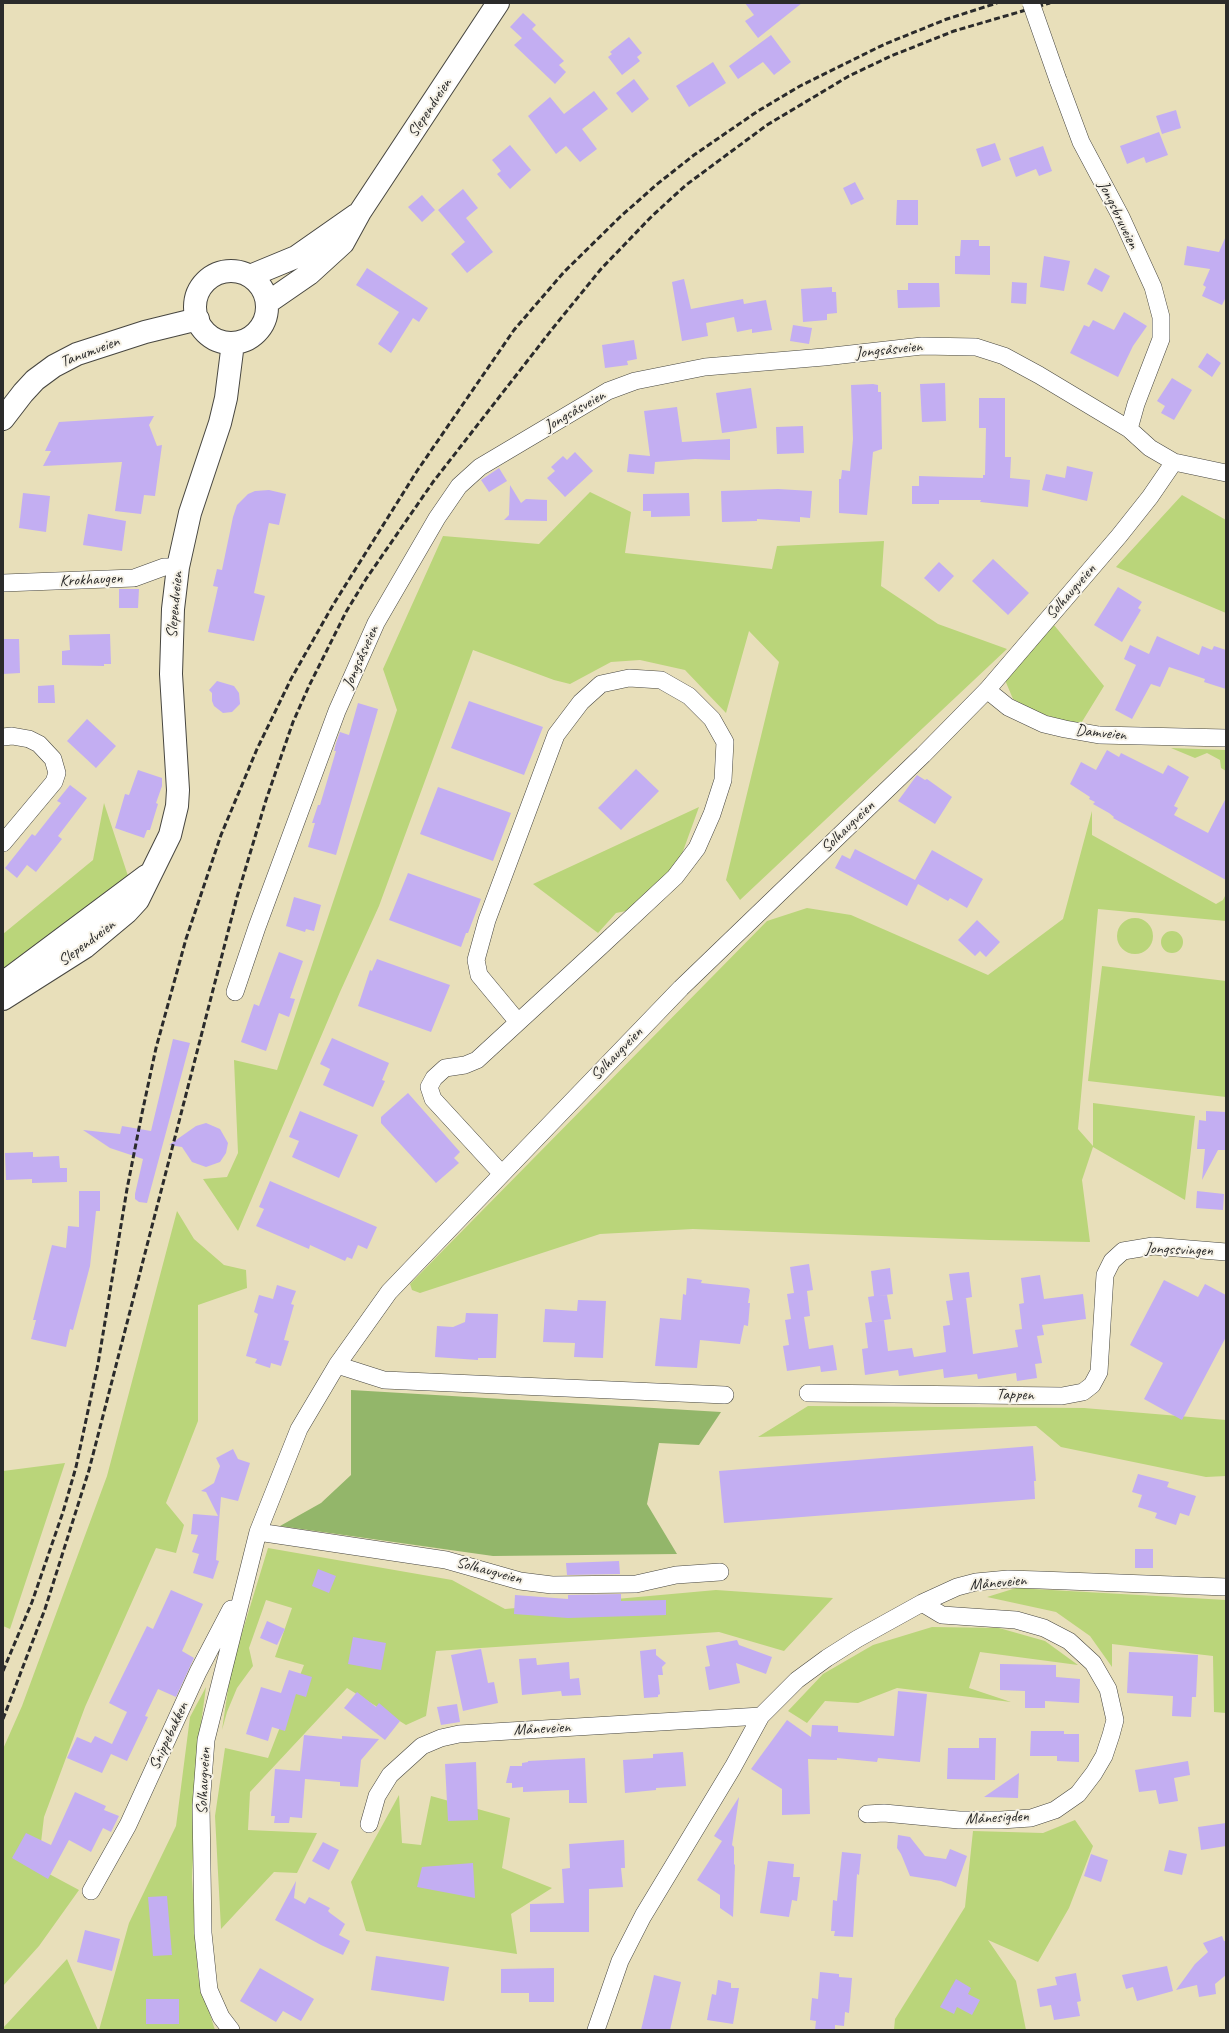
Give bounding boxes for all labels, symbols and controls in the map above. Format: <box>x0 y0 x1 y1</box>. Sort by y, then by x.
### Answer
street label: Slependveien <box>404 75 456 141</box>
street label: Jongsbruveien <box>1093 178 1143 252</box>
street label: Tanumveien <box>58 332 122 372</box>
street label: Jongsåsveien <box>855 337 923 363</box>
street label: Jongsåsveien <box>541 386 609 436</box>
street label: Solhaugveien <box>1042 560 1100 624</box>
street label: Krokhaugen <box>59 569 123 591</box>
street label: Slependveien <box>163 571 187 639</box>
street label: Jongsåsveien <box>339 622 383 692</box>
street label: Damveien <box>1075 721 1127 745</box>
street label: Solhaugveien <box>817 797 879 857</box>
street label: Slependveien <box>55 915 119 971</box>
street label: Solhaugveien <box>587 1023 647 1085</box>
street label: Jongssvingen <box>1145 1239 1213 1261</box>
street label: Tappen <box>996 1385 1034 1405</box>
street label: Solhaugveien <box>454 1553 524 1589</box>
street label: Måneveien <box>969 1571 1027 1595</box>
street label: Snippebakken <box>145 1699 193 1773</box>
street label: Måneveien <box>513 1718 571 1740</box>
street label: Solhaugveien <box>193 1747 215 1815</box>
street label: Månesigden <box>965 1807 1029 1829</box>

